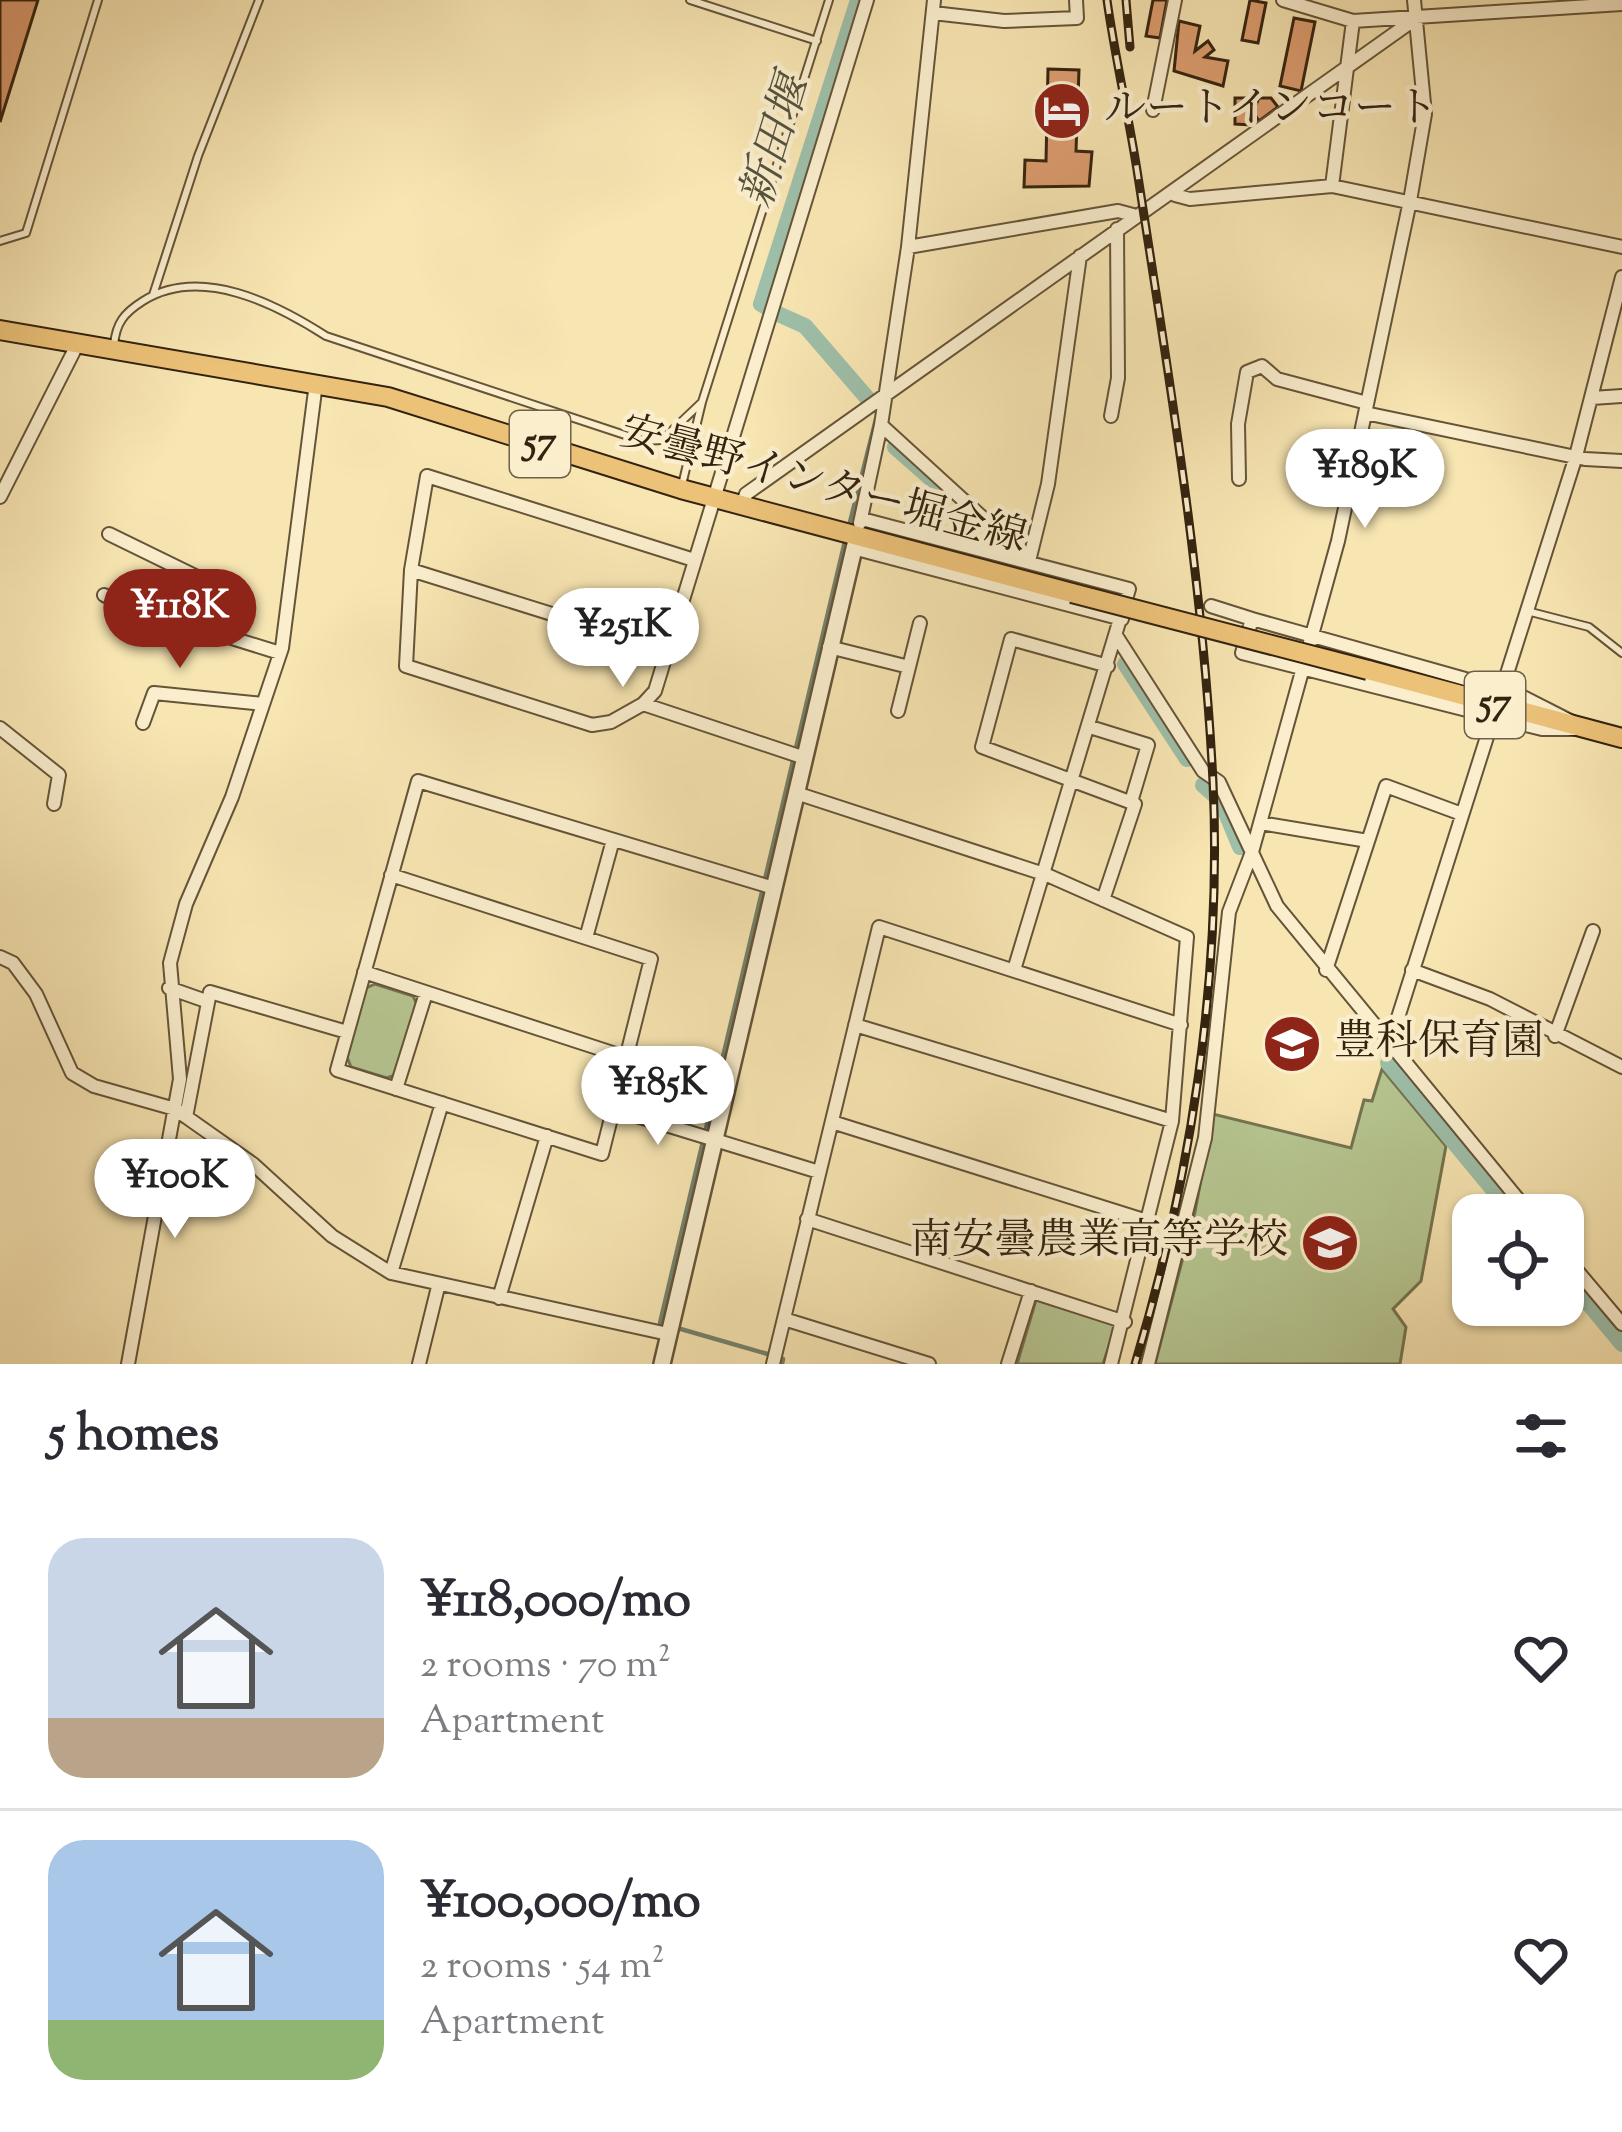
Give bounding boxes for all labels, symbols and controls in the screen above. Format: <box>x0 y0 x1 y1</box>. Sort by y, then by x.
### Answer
water label: 新田堰 <box>727 62 831 217</box>
hotel icon: ルートインコート <box>1031 80 1093 142</box>
place label: ルートインコート <box>1104 81 1438 141</box>
street label: 安曇野インター堀金線 <box>613 404 1033 570</box>
road number: 57 <box>510 411 570 477</box>
pin: ¥189K <box>1281 429 1449 531</box>
text: ¥189K <box>1312 440 1418 496</box>
pin: ¥118K <box>96 569 264 671</box>
text: ¥118K <box>130 580 230 636</box>
pin: ¥251K <box>539 588 707 690</box>
text: ¥251K <box>574 599 672 655</box>
road number: 57 <box>1465 672 1525 738</box>
school or university icon: 豊科保育園 <box>1261 1013 1323 1075</box>
place label: 豊科保育園 <box>1334 1014 1544 1074</box>
pin: ¥185K <box>574 1046 742 1148</box>
text: ¥185K <box>608 1057 708 1113</box>
pin: ¥100K <box>91 1139 259 1241</box>
text: ¥100K <box>121 1150 229 1206</box>
map controls <box>1452 1194 1584 1326</box>
button: locate <box>1452 1194 1584 1326</box>
school or university icon: 南安曇農業高等学校 <box>1299 1212 1361 1274</box>
place label: 南安曇農業高等学校 <box>910 1213 1288 1273</box>
text: 5 homes <box>48 1400 219 1473</box>
icon: filters <box>1508 1403 1574 1469</box>
text: ¥118,000/mo <box>420 1566 691 1639</box>
icon: home <box>144 1586 288 1730</box>
icon: heart <box>1508 1625 1574 1691</box>
text: 2 rooms · 70 m² <box>420 1639 671 1695</box>
text: Apartment <box>420 1695 604 1751</box>
text: ¥100,000/mo <box>420 1867 701 1940</box>
icon: home <box>144 1888 288 2032</box>
icon: heart <box>1508 1927 1574 1993</box>
text: 2 rooms · 54 m² <box>420 1940 665 1996</box>
text: Apartment <box>420 1996 604 2052</box>

